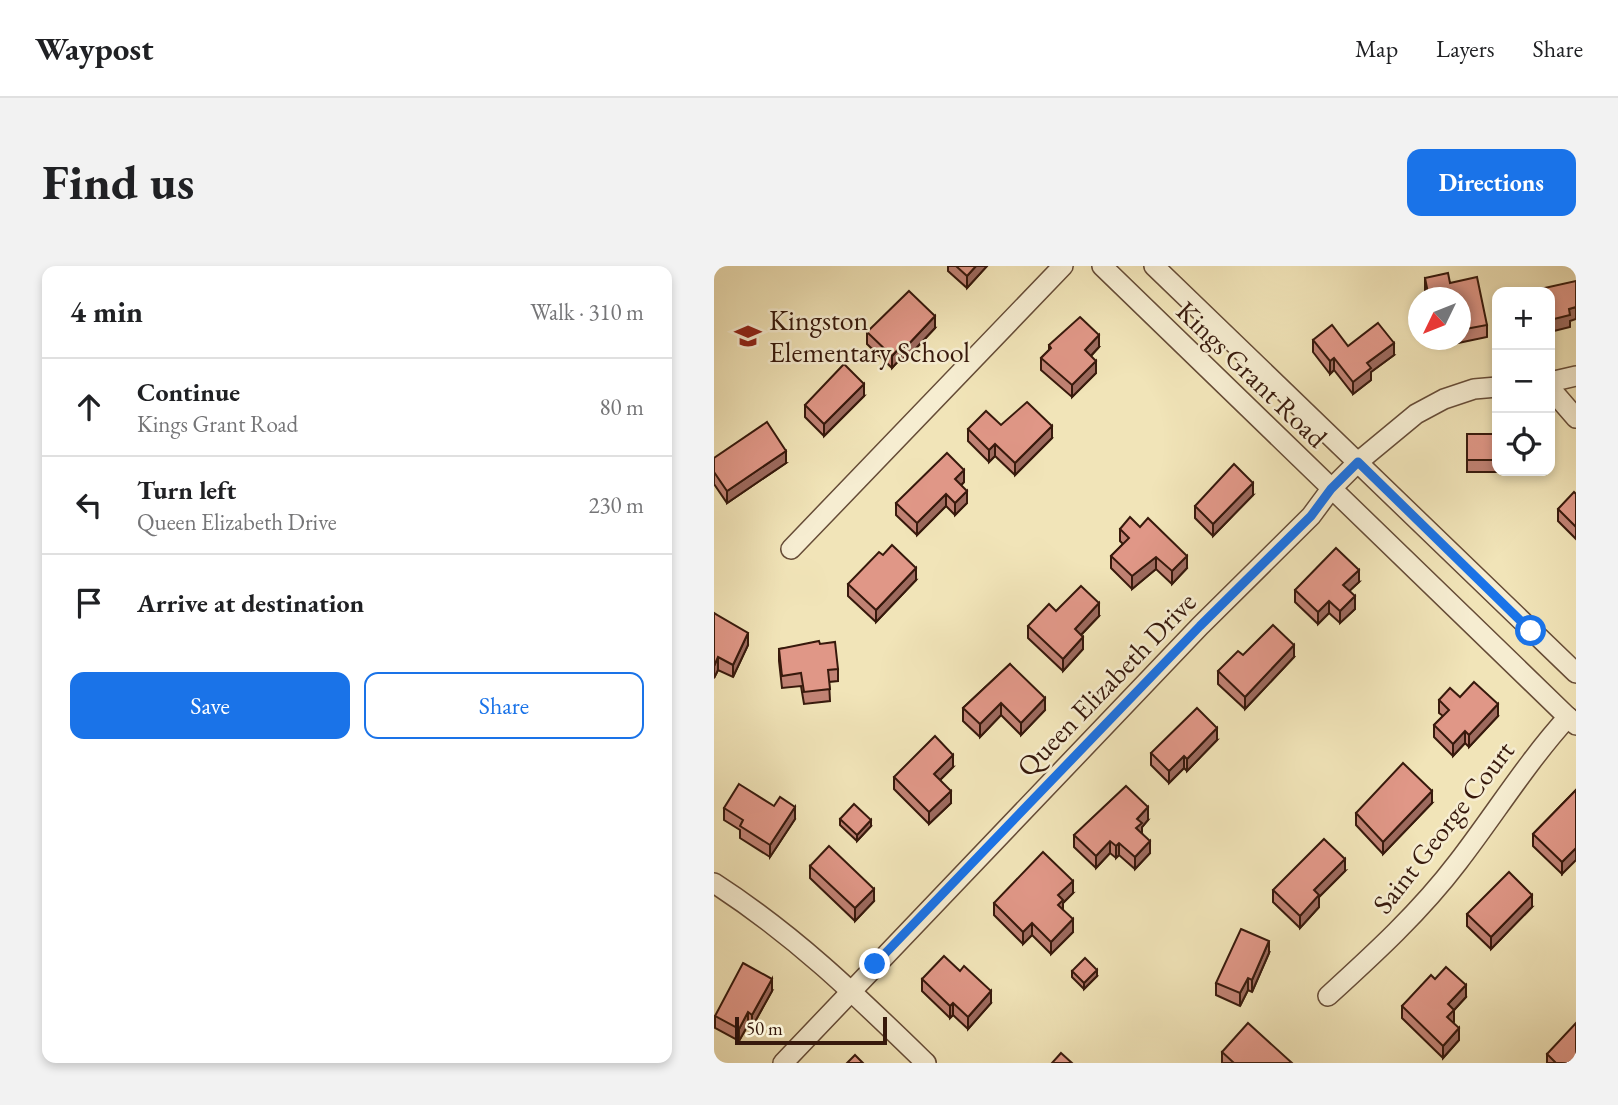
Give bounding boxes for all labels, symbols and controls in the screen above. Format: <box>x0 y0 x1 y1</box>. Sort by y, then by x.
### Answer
text: Waypost <box>35 27 154 70</box>
text: Map <box>1355 33 1398 64</box>
text: Layers <box>1436 33 1495 64</box>
text: Share <box>1533 33 1583 64</box>
button: Directions <box>1407 149 1576 216</box>
text: Find us <box>42 150 194 214</box>
north arrow <box>1408 287 1471 350</box>
map controls <box>1492 287 1555 476</box>
button: + <box>1492 287 1555 350</box>
text: 4 min <box>70 292 143 331</box>
street label: Kings Grant Road <box>1169 293 1336 456</box>
text: Walk · 310 m <box>530 297 644 327</box>
place label: Kingston Elementary School <box>769 302 970 370</box>
school or university icon: Kingston Elementary School <box>733 321 763 351</box>
button: − <box>1492 350 1555 413</box>
text: Continue <box>137 375 240 409</box>
icon: ahead <box>70 388 108 426</box>
text: 80 m <box>599 392 644 422</box>
text: Kings Grant Road <box>137 409 298 439</box>
button: locate <box>1492 413 1555 476</box>
text: Turn left <box>137 473 236 507</box>
icon: left <box>70 486 108 524</box>
text: 230 m <box>588 490 644 520</box>
text: Queen Elizabeth Drive <box>137 507 337 537</box>
icon: arrive <box>70 584 108 622</box>
street label: Queen Elizabeth Drive <box>1009 584 1203 784</box>
text: Arrive at destination <box>137 586 364 620</box>
route start <box>1515 615 1546 646</box>
button: Save <box>70 672 350 739</box>
button: Share <box>364 672 644 739</box>
street label: Saint George Court <box>1364 733 1522 921</box>
route end <box>859 948 890 979</box>
scale bar <box>735 1014 887 1046</box>
text: 50 m <box>746 1016 783 1041</box>

